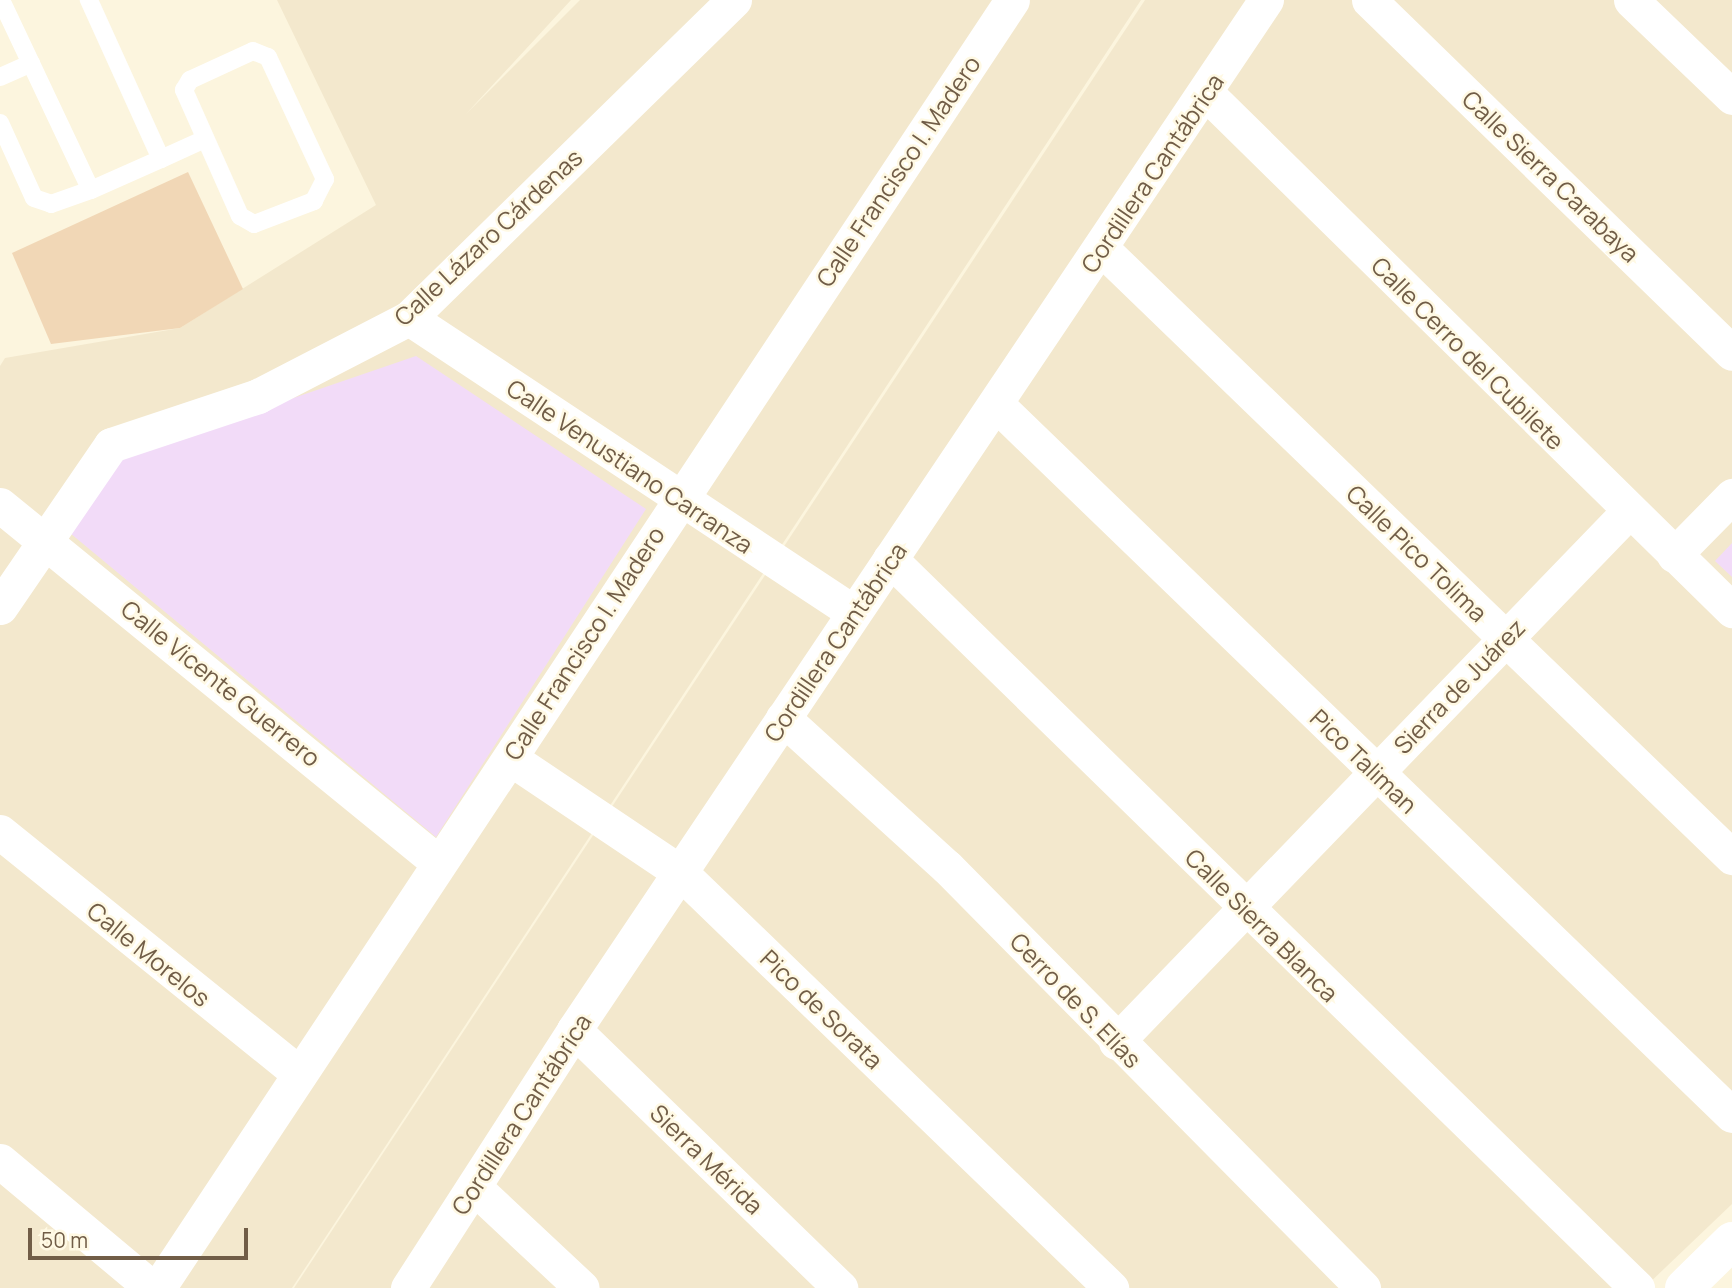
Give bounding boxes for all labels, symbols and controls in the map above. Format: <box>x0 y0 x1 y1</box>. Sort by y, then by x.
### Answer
street label: Calle Francisco I. Madero <box>810 50 986 292</box>
street label: Cordillera Cantábrica <box>1075 68 1229 278</box>
street label: Calle Sierra Carabaya <box>1457 84 1645 268</box>
street label: Calle Lázaro Cárdenas <box>388 143 588 331</box>
street label: Calle Cerro del Cubilete <box>1366 251 1570 455</box>
street label: Calle Venustiano Carranza <box>502 373 758 559</box>
street label: Calle Pico Tolima <box>1341 479 1493 627</box>
street label: Calle Francisco I. Madero <box>498 521 670 765</box>
street label: Cordillera Cantábrica <box>758 537 912 747</box>
street label: Calle Vicente Guerrero <box>116 594 326 772</box>
street label: Sierra de Juárez <box>1387 613 1531 759</box>
street label: Pico Taliman <box>1305 703 1423 819</box>
street label: Calle Sierra Blanca <box>1180 843 1344 1007</box>
street label: Calle Morelos <box>82 896 216 1012</box>
street label: Cerro de S. Elías <box>1004 927 1148 1073</box>
street label: Pico de Sorata <box>755 944 889 1074</box>
street label: Cordillera Cantábrica <box>445 1008 597 1220</box>
street label: Sierra Mérida <box>645 1098 769 1220</box>
scale bar <box>32 1214 252 1258</box>
text: 50 m <box>41 1226 88 1254</box>

